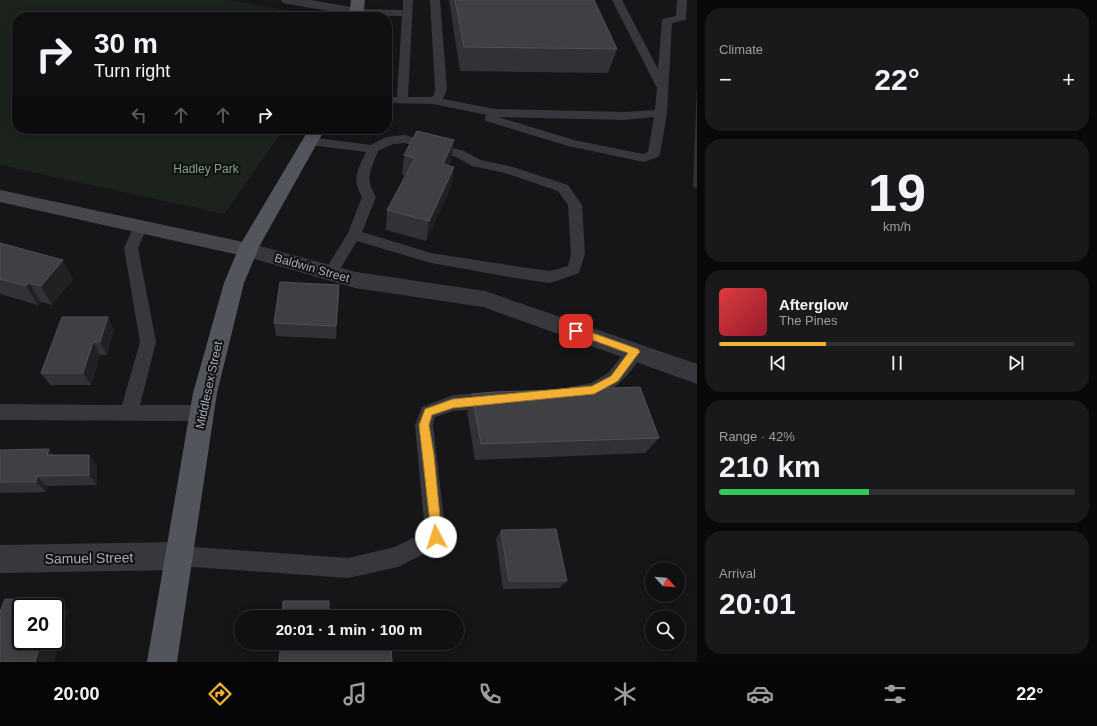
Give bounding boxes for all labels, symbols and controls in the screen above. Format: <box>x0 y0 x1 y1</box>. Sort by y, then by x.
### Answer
icon: right <box>28 28 80 80</box>
text: 30 m <box>94 28 158 59</box>
text: Climate <box>719 42 763 57</box>
text: Turn right <box>94 61 170 81</box>
text: 22° <box>874 63 920 96</box>
text: − <box>719 67 732 92</box>
text: + <box>1062 67 1075 92</box>
icon: left <box>128 104 150 126</box>
icon: ahead <box>170 104 192 126</box>
icon: ahead <box>212 104 234 126</box>
icon: right <box>254 104 276 126</box>
park label: Hadley Park <box>173 162 240 176</box>
text: 19 <box>868 164 926 222</box>
text: km/h <box>883 219 911 234</box>
street label: Baldwin Street <box>273 251 352 286</box>
text: Afterglow <box>779 296 848 313</box>
text: The Pines <box>779 313 838 328</box>
pin <box>559 314 593 348</box>
icon: arrive <box>565 320 587 342</box>
street label: Middlesex Street <box>193 339 225 430</box>
icon: previous <box>767 352 789 374</box>
icon: pause <box>886 352 908 374</box>
icon: next <box>1005 352 1027 374</box>
text: Range · 42% <box>719 429 795 444</box>
text: 210 km <box>719 450 821 483</box>
position arrow <box>415 516 457 558</box>
street label: Samuel Street <box>45 549 134 567</box>
north arrow <box>645 562 685 602</box>
map controls <box>645 562 685 650</box>
text: Arrival <box>719 566 756 581</box>
text: 20:01 <box>719 587 796 620</box>
speed limit sign: 20 <box>12 598 64 650</box>
button: search <box>645 610 685 650</box>
text: 20:01 · 1 min · 100 m <box>276 621 422 638</box>
icon: directions <box>206 680 234 708</box>
icon: music <box>341 680 369 708</box>
icon: phone <box>476 680 504 708</box>
icon: climate <box>611 680 639 708</box>
icon: car <box>746 680 774 708</box>
icon: filters <box>881 680 909 708</box>
text: 20:00 <box>53 684 100 704</box>
text: 22° <box>1016 684 1043 704</box>

